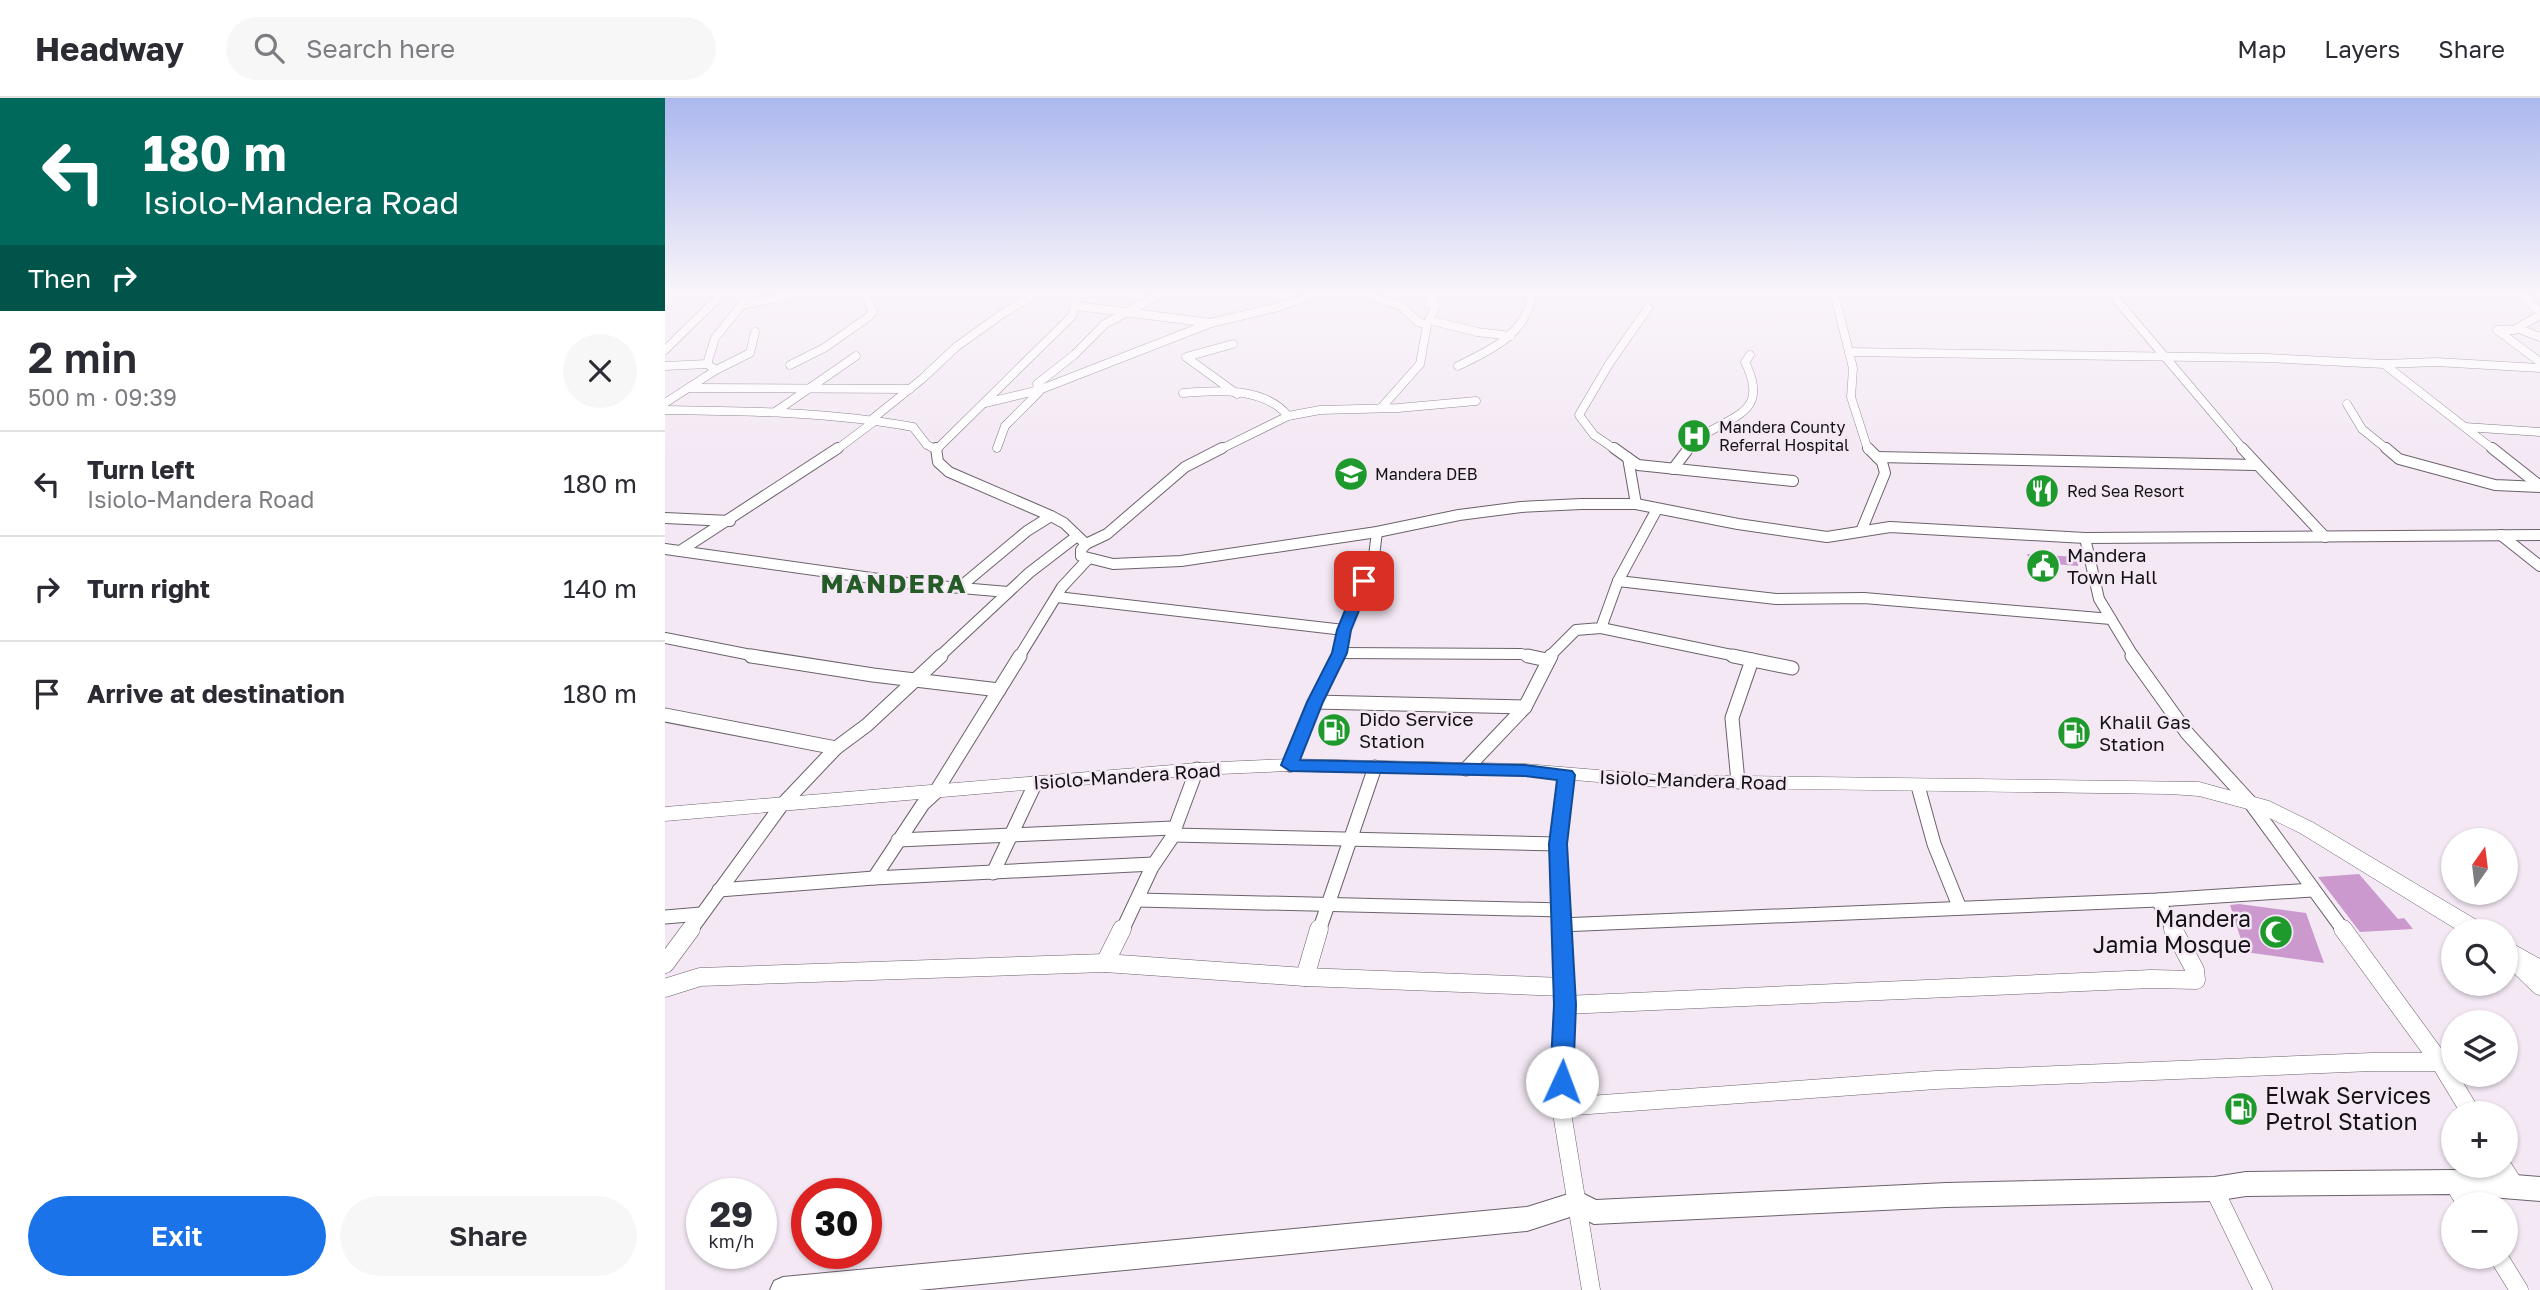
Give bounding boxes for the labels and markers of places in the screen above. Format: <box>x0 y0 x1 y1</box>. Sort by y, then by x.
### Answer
hospital icon: Mandera County Referral Hospital <box>1675 417 1713 455</box>
place label: Mandera County Referral Hospital <box>1719 417 1849 455</box>
school or university icon: Mandera DEB <box>1332 455 1370 493</box>
place label: Mandera DEB <box>1375 464 1478 484</box>
restaurant icon: Red Sea Resort <box>2023 472 2061 510</box>
place label: Red Sea Resort <box>2067 481 2184 501</box>
place label: Mandera Town Hall <box>2067 543 2157 588</box>
public building icon: Mandera Town Hall <box>2024 547 2062 585</box>
pin <box>1334 551 1394 611</box>
place label: Dido Service Station <box>1359 707 1474 752</box>
place label: Khalil Gas Station <box>2099 710 2191 755</box>
fuel station icon: Dido Service Station <box>1315 711 1353 749</box>
fuel station icon: Khalil Gas Station <box>2055 714 2093 752</box>
place label: Mandera Jamia Mosque <box>2093 904 2251 958</box>
mosque icon: Mandera Jamia Mosque <box>2257 913 2295 951</box>
place label: Elwak Services Petrol Station <box>2265 1081 2431 1135</box>
fuel station icon: Elwak Services Petrol Station <box>2222 1090 2260 1128</box>

